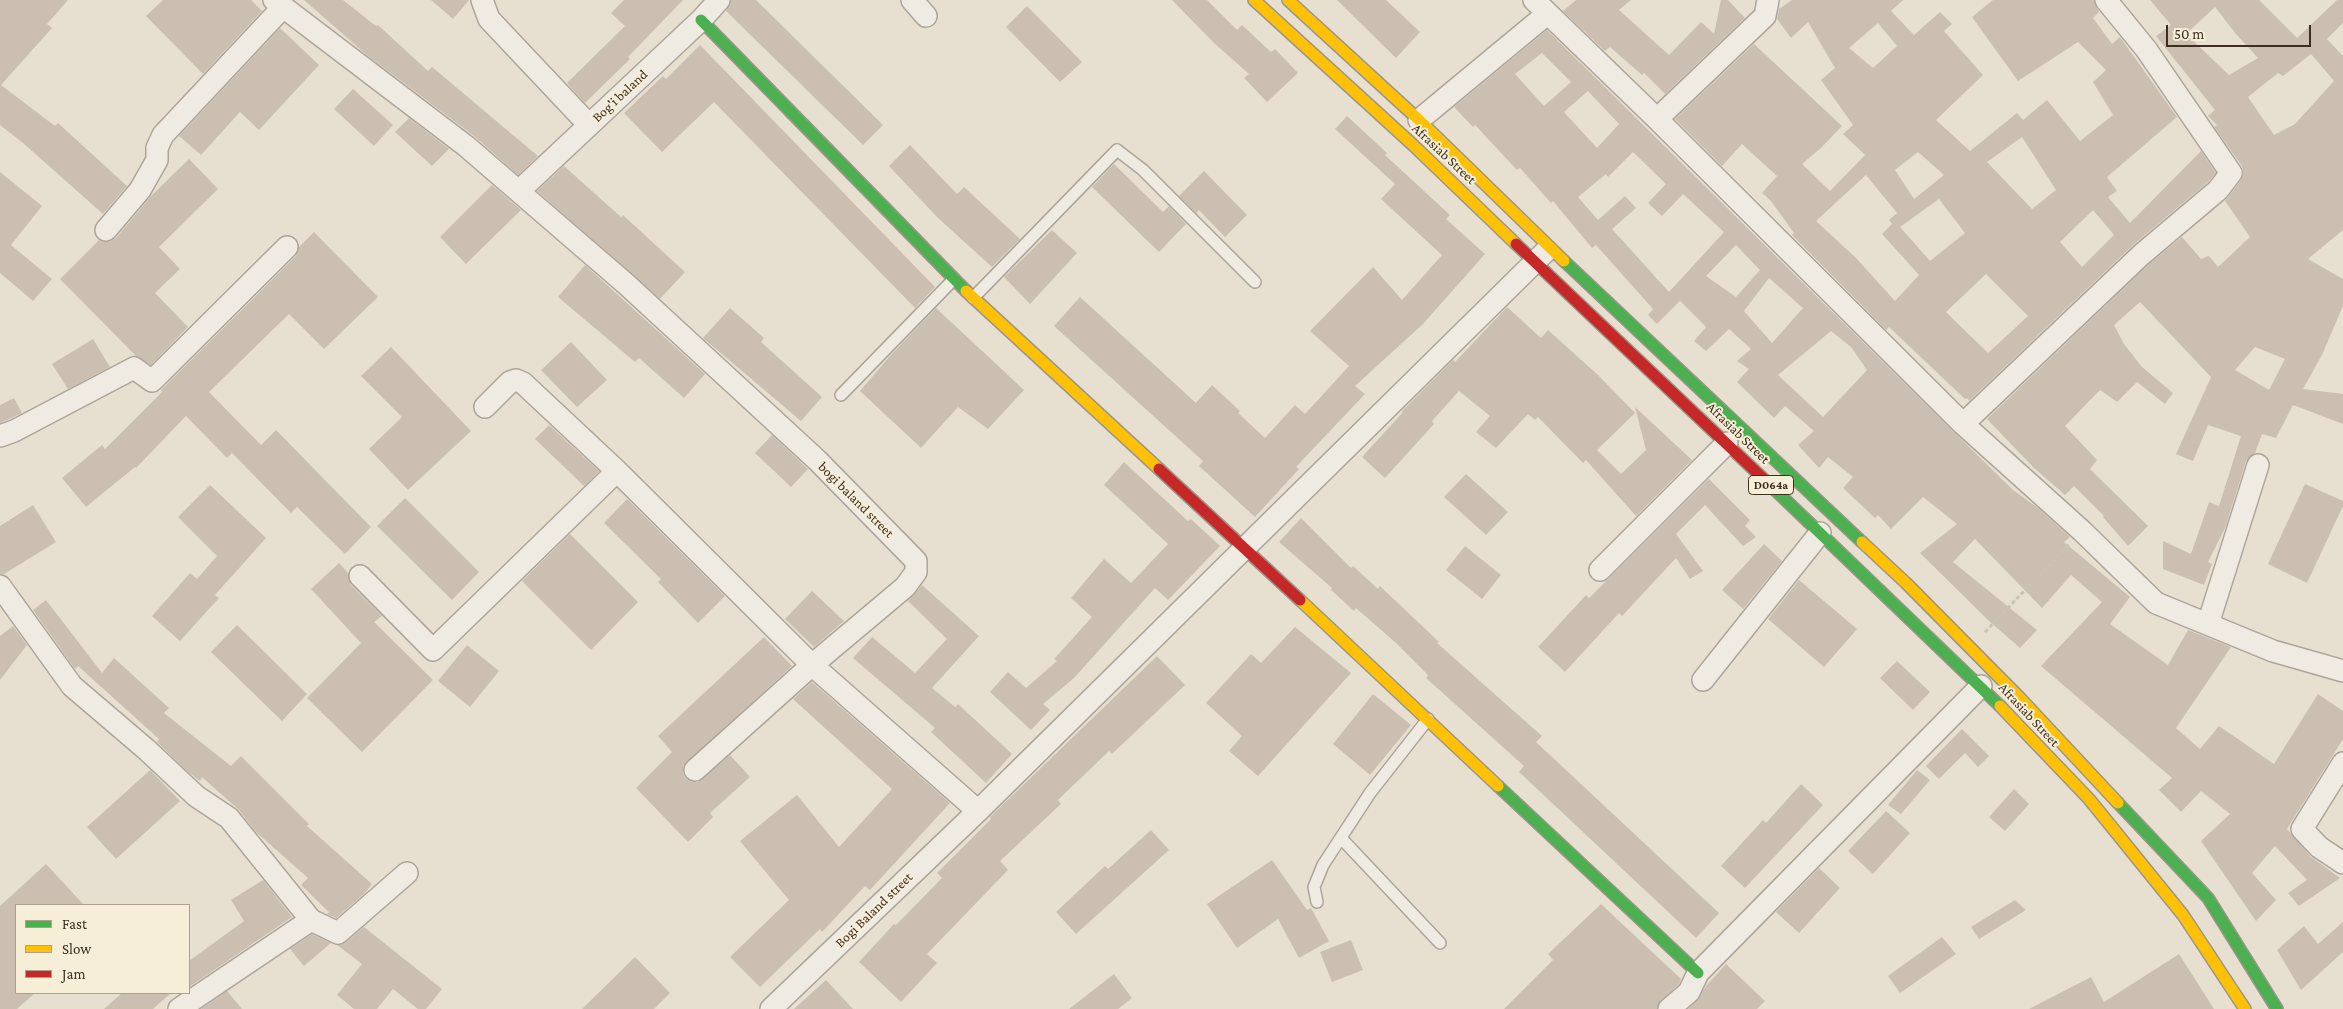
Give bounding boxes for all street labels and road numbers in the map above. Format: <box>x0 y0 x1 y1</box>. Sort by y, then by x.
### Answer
street label: Bog'i baland <box>589 66 651 126</box>
street label: Afrasiab Street <box>1408 120 1480 188</box>
street label: Afrasiab Street <box>1703 399 1773 467</box>
street label: bogi baland street <box>815 459 897 541</box>
road number: D064a <box>1748 476 1794 494</box>
street label: Afrasiab Street <box>1995 679 2063 751</box>
street label: Bogi Baland street <box>832 869 916 951</box>

